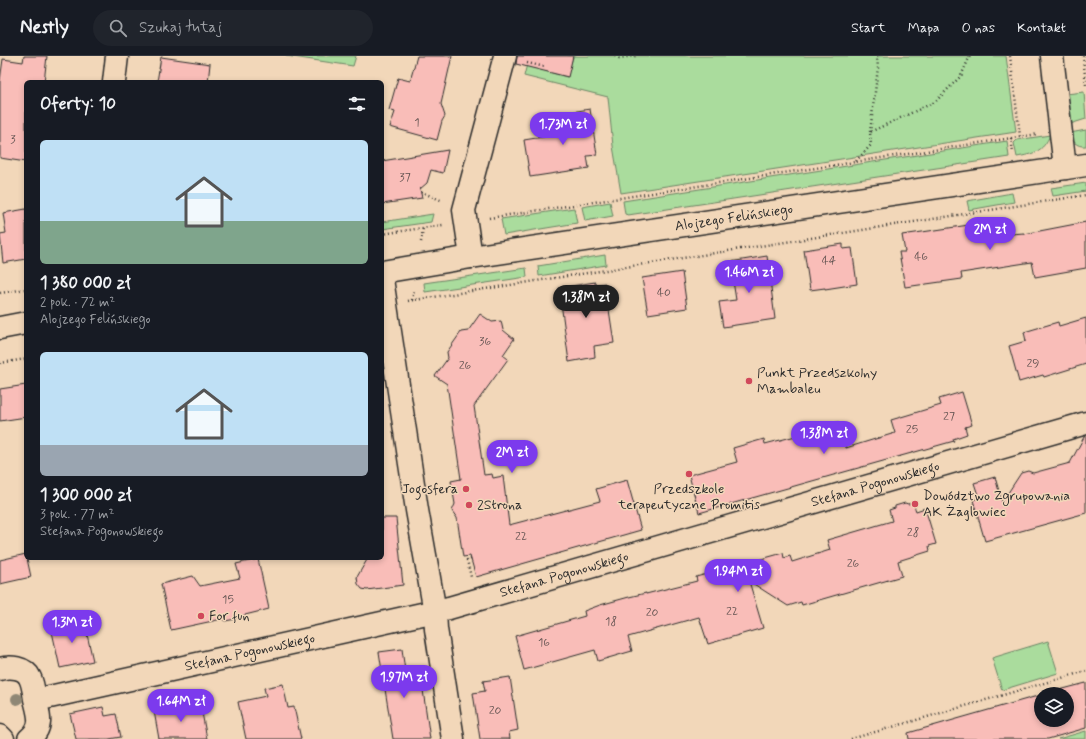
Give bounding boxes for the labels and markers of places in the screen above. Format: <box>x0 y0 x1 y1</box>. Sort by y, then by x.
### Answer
pin: 1.73M zł <box>522 112 604 146</box>
pin: 2M zł <box>962 217 1018 251</box>
pin: 1.46M zł <box>708 260 790 294</box>
pin: 1.38M zł <box>545 285 627 319</box>
place label: Punkt Przedszkolny Mambaleu <box>757 364 877 398</box>
marker: Punkt Przedszkolny Mambaleu <box>744 376 754 386</box>
pin: 1.38M zł <box>783 421 865 455</box>
pin: 2M zł <box>484 440 540 474</box>
marker: Przedszkole terapeutyczne Promitis <box>684 469 694 479</box>
place label: Jogosfera <box>402 480 458 500</box>
place label: Przedszkole terapeutyczne Promitis <box>617 480 760 514</box>
marker: Jogosfera <box>461 484 471 494</box>
place label: Dowództwo Zgrupowania AK Żaglowiec <box>923 487 1070 521</box>
place label: 2Strona <box>477 496 522 514</box>
marker: Dowództwo Zgrupowania AK Żaglowiec <box>910 499 920 509</box>
marker: 2Strona <box>464 500 474 510</box>
pin: 1.94M zł <box>697 559 779 593</box>
place label: For fun <box>209 607 250 625</box>
pin: 1.3M zł <box>35 610 109 644</box>
marker: For fun <box>196 611 206 621</box>
pin: 1.97M zł <box>363 665 445 699</box>
pin: 1.64M zł <box>140 689 222 723</box>

